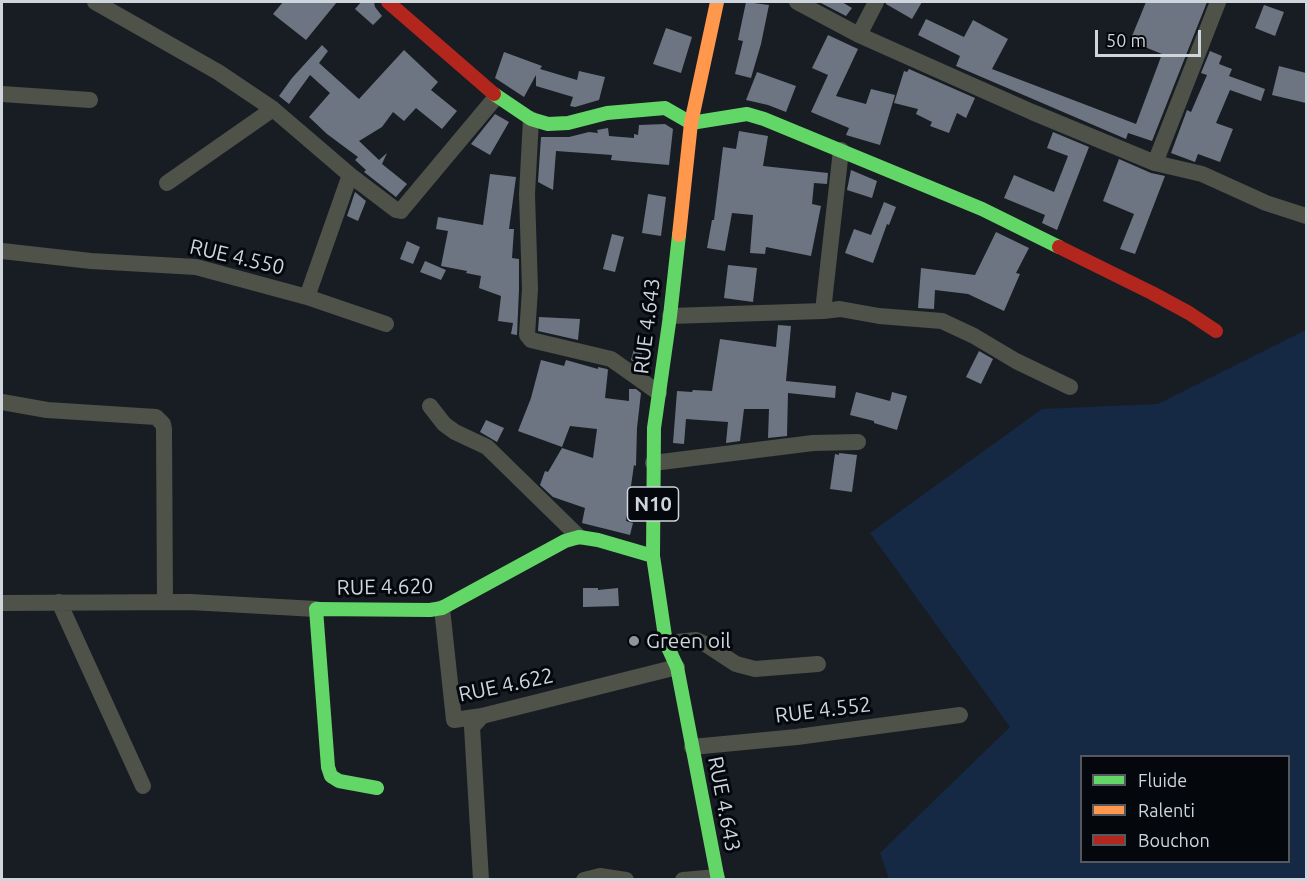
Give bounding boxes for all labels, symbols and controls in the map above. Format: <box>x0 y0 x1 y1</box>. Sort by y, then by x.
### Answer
scale bar <box>1098 18 1204 56</box>
text: 50 m <box>1106 30 1146 50</box>
street label: RUE 4.550 <box>187 234 287 280</box>
street label: RUE 4.643 <box>629 277 665 375</box>
road number: N10 <box>628 487 678 521</box>
street label: RUE 4.620 <box>337 574 433 600</box>
place label: Green oil <box>646 628 731 654</box>
marker: Green oil <box>627 634 641 648</box>
street label: RUE 4.622 <box>456 663 556 707</box>
street label: RUE 4.552 <box>774 692 872 728</box>
street label: RUE 4.643 <box>702 754 746 854</box>
legend <box>1080 755 1290 863</box>
text: Fluide <box>1138 770 1187 790</box>
text: Ralenti <box>1138 800 1195 820</box>
text: Bouchon <box>1138 830 1210 850</box>

